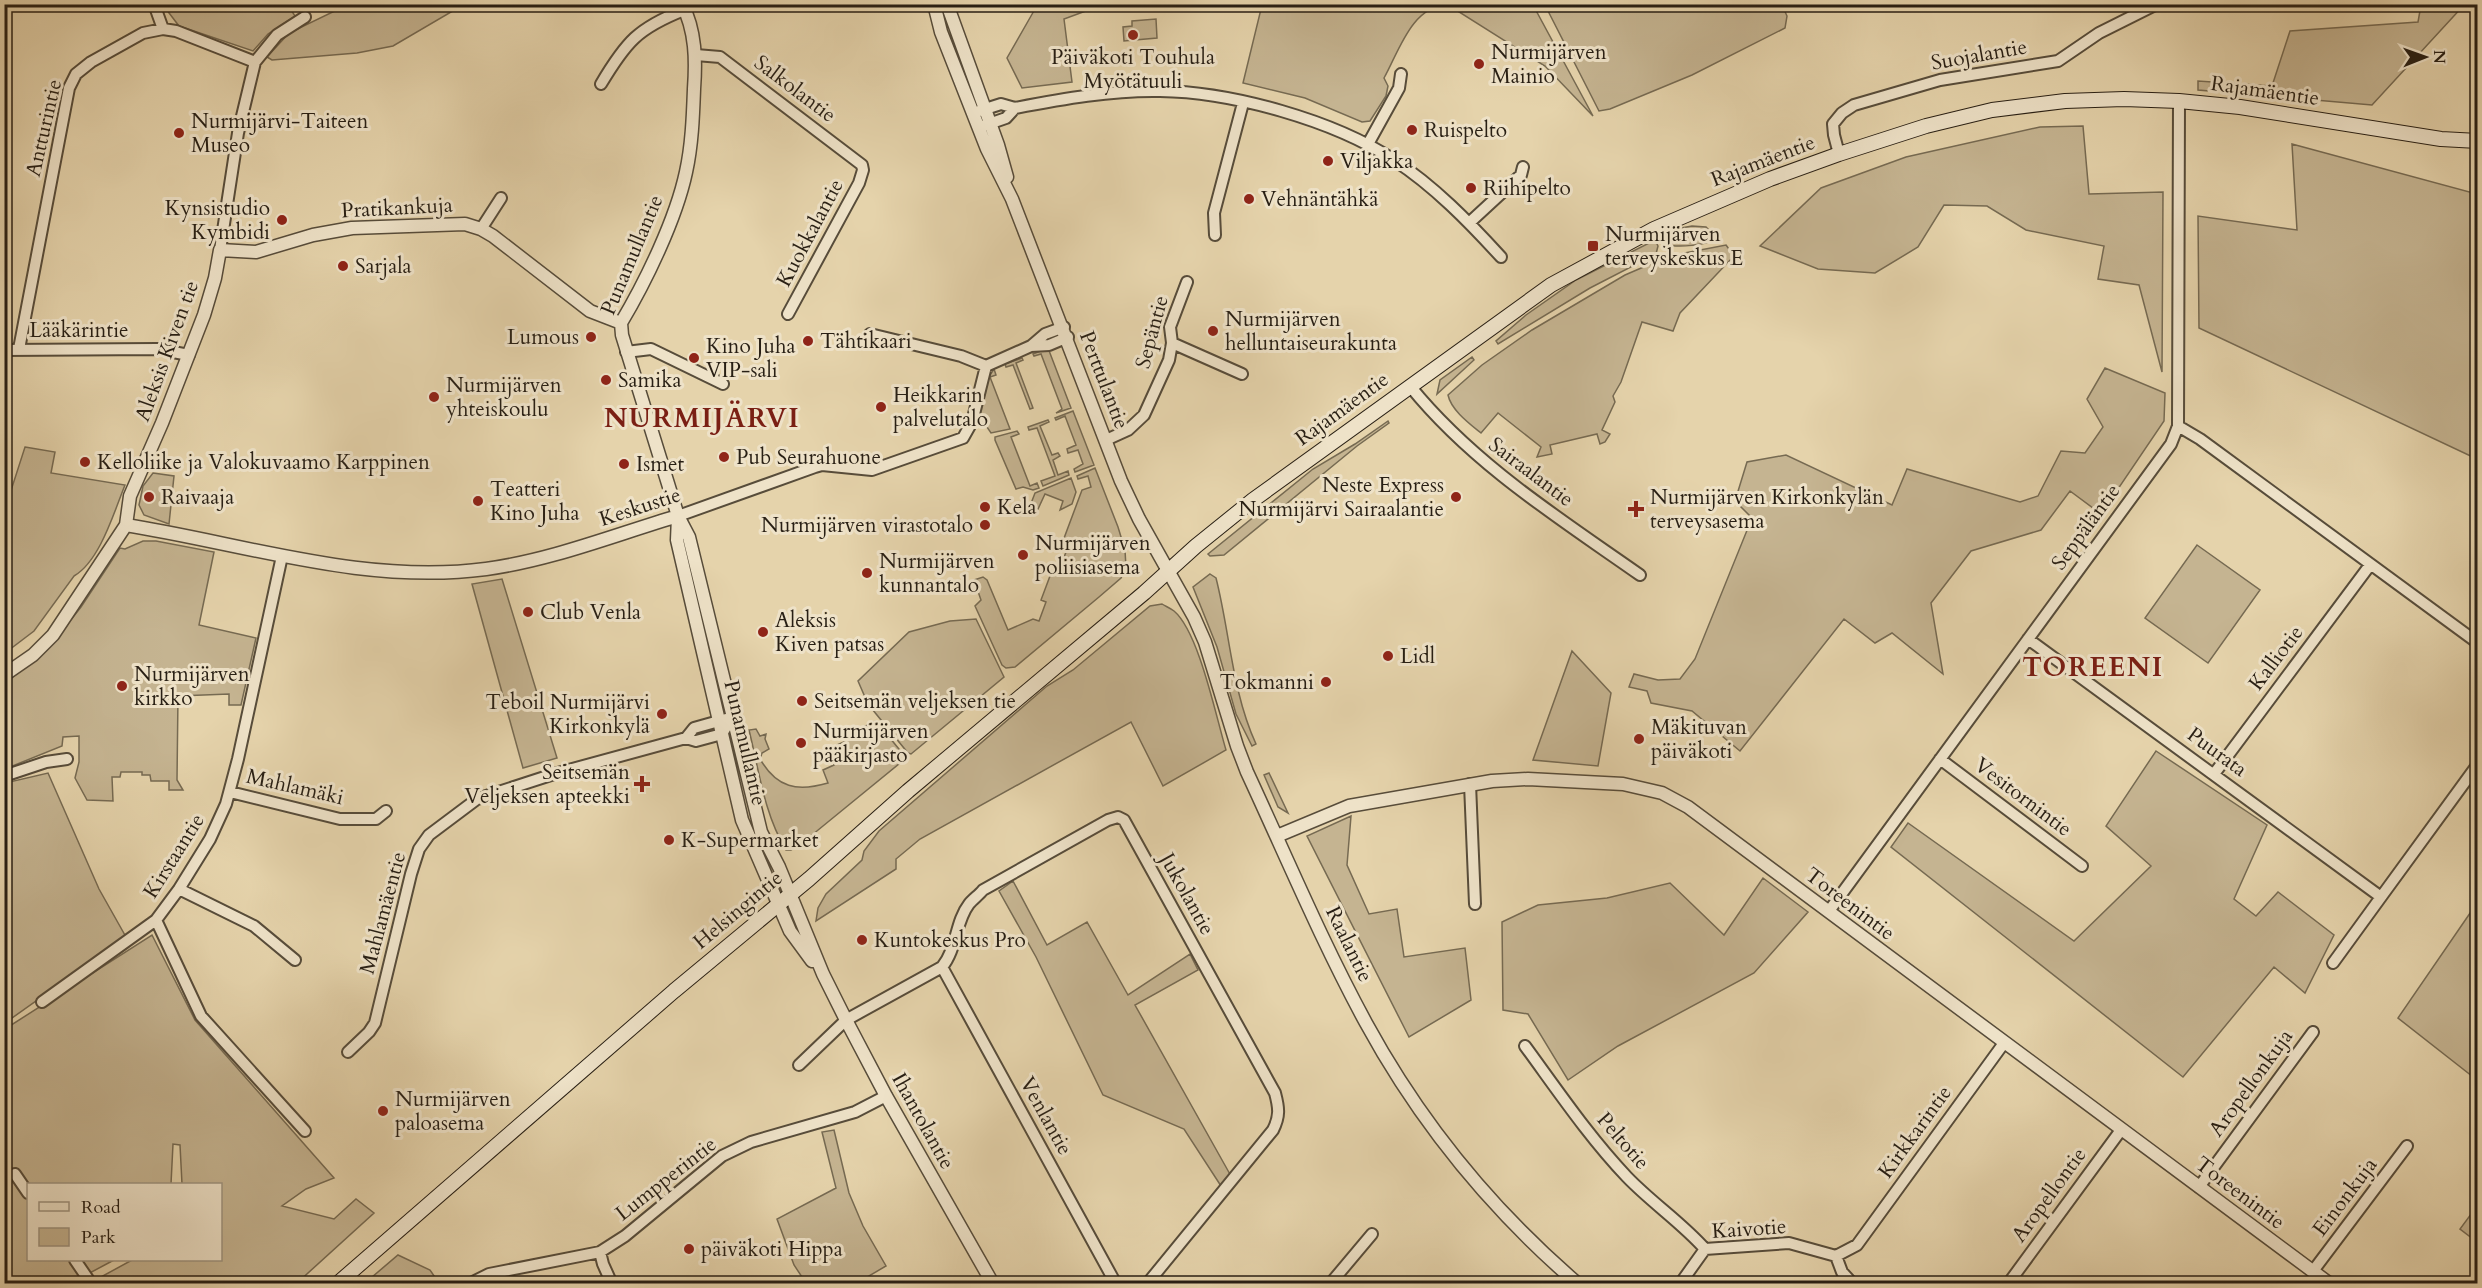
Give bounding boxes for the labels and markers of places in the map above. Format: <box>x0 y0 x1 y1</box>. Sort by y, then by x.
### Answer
marker: Päiväkoti Touhula Myötätuuli <box>1126 28 1140 42</box>
place label: Nurmijärven Mainio <box>1491 38 1607 91</box>
place label: Päiväkoti Touhula Myötätuuli <box>1051 43 1215 96</box>
marker: Nurmijärven Mainio <box>1472 57 1486 71</box>
place label: Nurmijärvi-Taiteen Museo <box>191 107 369 160</box>
place label: Ruispelto <box>1424 116 1507 145</box>
marker: Ruispelto <box>1405 123 1419 137</box>
marker: Nurmijärvi-Taiteen Museo <box>172 126 186 140</box>
place label: Viljakka <box>1340 147 1413 176</box>
marker: Viljakka <box>1321 154 1335 168</box>
place label: Riihipelto <box>1483 174 1571 203</box>
marker: Riihipelto <box>1464 181 1478 195</box>
place label: Vehnäntähkä <box>1261 185 1379 214</box>
marker: Vehnäntähkä <box>1242 192 1256 206</box>
place label: Kynsistudio Kymbidi <box>165 194 270 247</box>
marker: Kynsistudio Kymbidi <box>275 213 289 227</box>
place label: Nurmijärven terveyskeskus E <box>1605 220 1743 273</box>
marker: Nurmijärven terveyskeskus E <box>1586 239 1600 253</box>
place label: Sarjala <box>355 252 412 281</box>
marker: Sarjala <box>336 259 350 273</box>
place label: Nurmijärven helluntaiseurakunta <box>1225 305 1397 358</box>
place label: Lumous <box>507 323 579 352</box>
marker: Nurmijärven helluntaiseurakunta <box>1206 324 1220 338</box>
place label: Tähtikaari <box>820 327 912 356</box>
marker: Lumous <box>584 330 598 344</box>
place label: Kino Juha VIP-sali <box>706 332 796 385</box>
marker: Tähtikaari <box>801 334 815 348</box>
marker: Kino Juha VIP-sali <box>687 351 701 365</box>
place label: Samika <box>618 366 682 395</box>
place label: Nurmijärven yhteiskoulu <box>445 371 562 424</box>
marker: Samika <box>599 373 613 387</box>
place label: Heikkarin palvelutalo <box>893 381 988 434</box>
marker: Nurmijärven yhteiskoulu <box>427 390 441 404</box>
marker: Heikkarin palvelutalo <box>874 400 888 414</box>
place label: Pub Seurahuone <box>736 443 881 472</box>
place label: Kelloliike ja Valokuvaamo Karppinen <box>97 448 430 477</box>
place label: Ismet <box>636 450 684 479</box>
marker: Pub Seurahuone <box>717 450 731 464</box>
marker: Kelloliike ja Valokuvaamo Karppinen <box>78 455 92 469</box>
marker: Ismet <box>617 457 631 471</box>
place label: Neste Express Nurmijärvi Sairaalantie <box>1239 471 1444 524</box>
place label: Teatteri Kino Juha <box>490 475 580 528</box>
place label: Raivaaja <box>161 483 234 512</box>
place label: Nurmijärven Kirkonkylän terveysasema <box>1650 483 1884 536</box>
marker: Raivaaja <box>142 490 156 504</box>
marker: Neste Express Nurmijärvi Sairaalantie <box>1449 490 1463 504</box>
place label: Kela <box>997 493 1037 522</box>
marker: Teatteri Kino Juha <box>471 494 485 508</box>
marker: Kela <box>978 500 992 514</box>
marker: Nurmijärven Kirkonkylän terveysasema <box>1627 500 1645 518</box>
place label: Nurmijärven virastotalo <box>761 511 973 540</box>
marker: Nurmijärven virastotalo <box>978 518 992 532</box>
place label: Nurmijärven poliisiasema <box>1035 529 1151 582</box>
place label: Nurmijärven kunnantalo <box>879 547 995 600</box>
marker: Nurmijärven poliisiasema <box>1016 548 1030 562</box>
marker: Nurmijärven kunnantalo <box>860 566 874 580</box>
place label: Club Venla <box>540 598 641 627</box>
marker: Club Venla <box>521 605 535 619</box>
place label: Aleksis Kiven patsas <box>775 606 884 659</box>
marker: Aleksis Kiven patsas <box>756 625 770 639</box>
place label: Lidl <box>1400 642 1435 671</box>
marker: Lidl <box>1381 649 1395 663</box>
place label: Nurmijärven kirkko <box>134 660 250 713</box>
place label: Tokmanni <box>1219 668 1314 697</box>
marker: Tokmanni <box>1319 675 1333 689</box>
marker: Nurmijärven kirkko <box>115 679 129 693</box>
place label: Seitsemän veljeksen tie <box>814 687 1016 716</box>
place label: Teboil Nurmijärvi Kirkonkylä <box>485 688 650 741</box>
marker: Seitsemän veljeksen tie <box>795 694 809 708</box>
marker: Teboil Nurmijärvi Kirkonkylä <box>655 707 669 721</box>
place label: Mäkituvan päiväkoti <box>1651 713 1747 766</box>
place label: Nurmijärven pääkirjasto <box>813 717 929 770</box>
marker: Mäkituvan päiväkoti <box>1632 732 1646 746</box>
marker: Nurmijärven pääkirjasto <box>794 736 808 750</box>
place label: Seitsemän Veljeksen apteekki <box>465 758 630 811</box>
marker: Seitsemän Veljeksen apteekki <box>635 777 649 791</box>
place label: K-Supermarket <box>681 826 819 855</box>
marker: K-Supermarket <box>662 833 676 847</box>
place label: Kuntokeskus Pro <box>874 926 1026 955</box>
marker: Kuntokeskus Pro <box>855 933 869 947</box>
place label: Nurmijärven paloasema <box>395 1085 511 1138</box>
marker: Nurmijärven paloasema <box>376 1104 390 1118</box>
place label: päiväkoti Hippa <box>701 1235 843 1264</box>
marker: päiväkoti Hippa <box>682 1242 696 1256</box>

